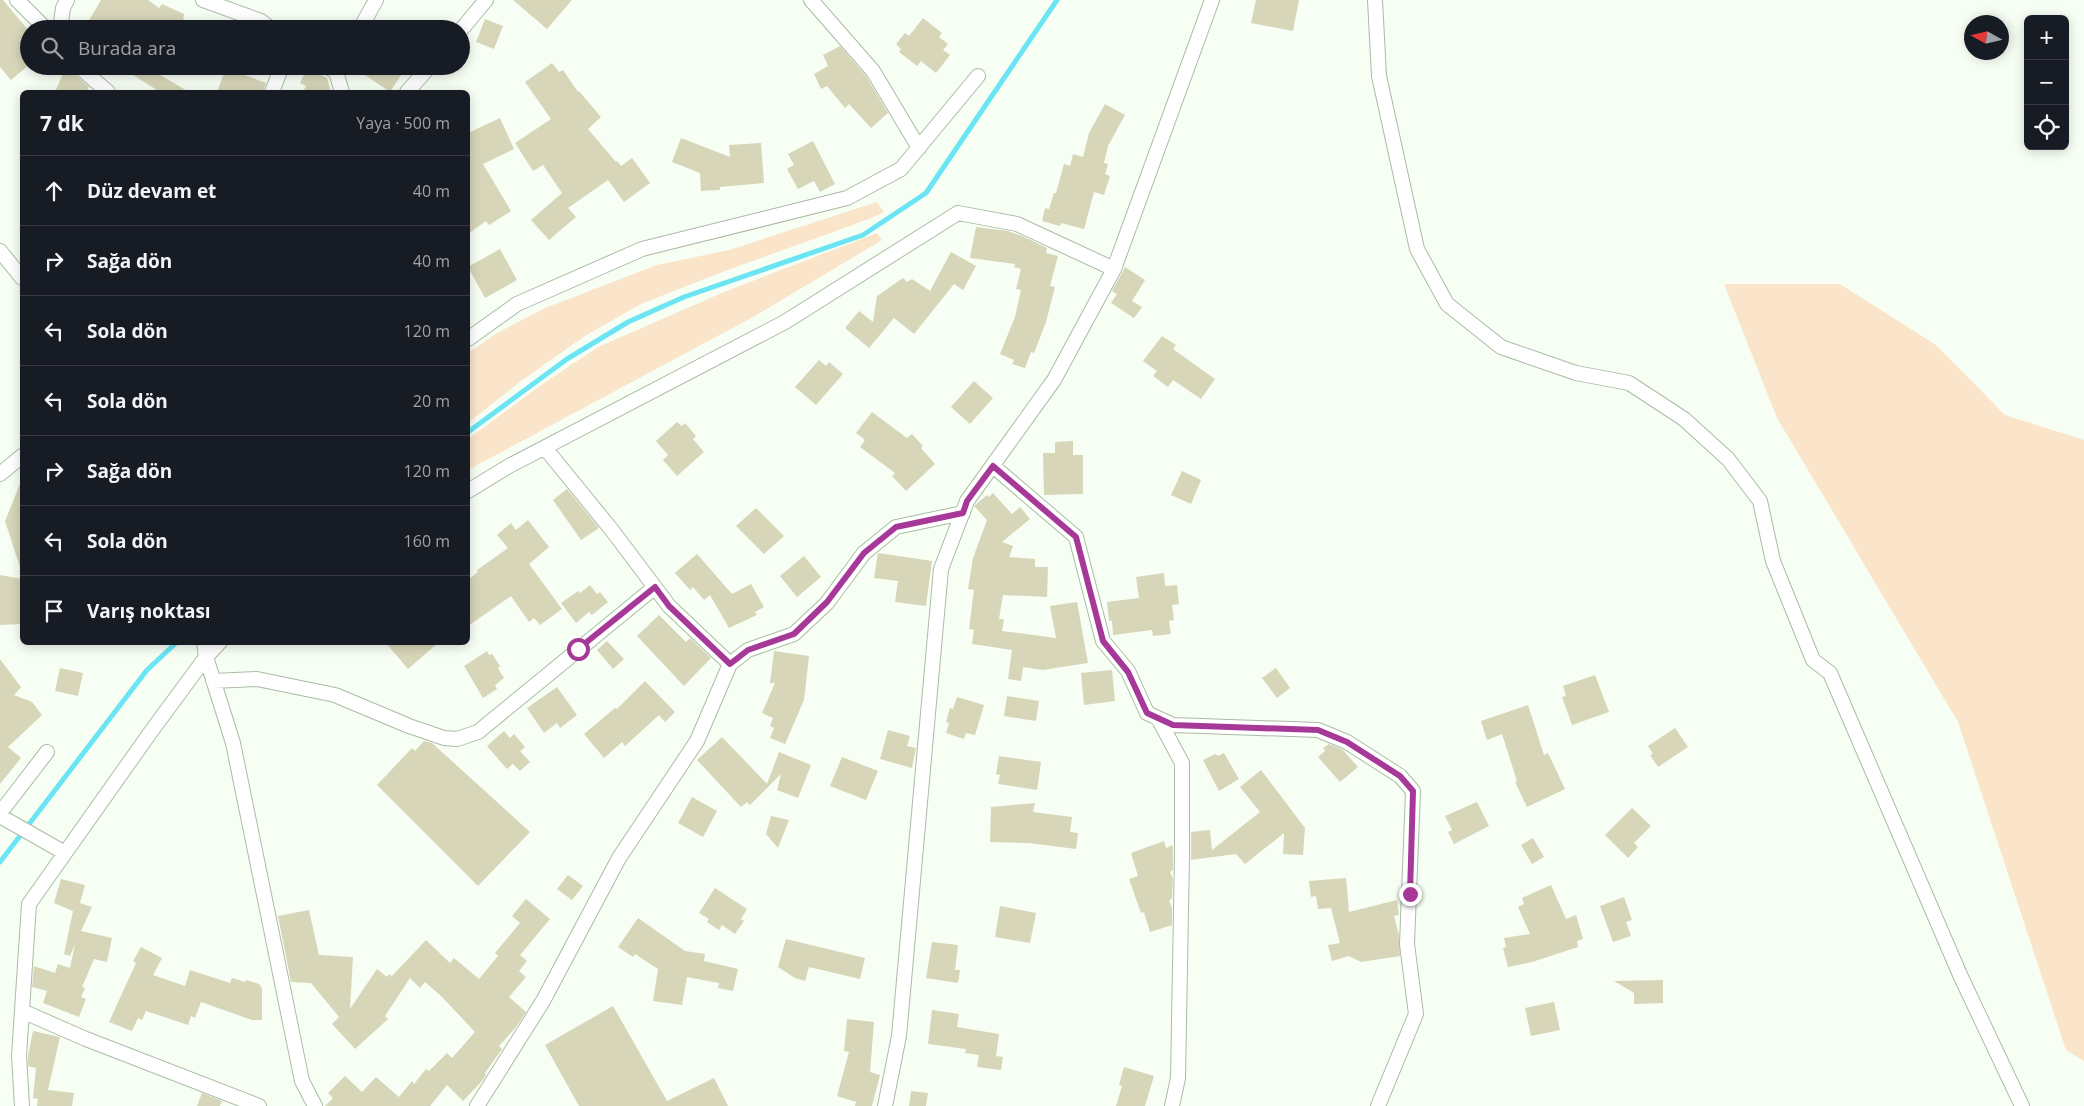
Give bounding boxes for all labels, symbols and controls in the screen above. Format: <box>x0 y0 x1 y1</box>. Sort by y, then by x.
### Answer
north arrow <box>1964 15 2009 60</box>
map controls <box>2024 15 2069 150</box>
button: + <box>2024 15 2069 60</box>
search box <box>20 20 470 75</box>
icon: search <box>38 34 66 62</box>
text: Burada ara <box>78 35 176 61</box>
button: − <box>2024 60 2069 105</box>
button: locate <box>2024 105 2069 150</box>
text: 7 dk <box>40 109 84 137</box>
text: Yaya · 500 m <box>356 112 450 134</box>
icon: ahead <box>40 177 68 205</box>
text: Düz devam et <box>87 178 216 204</box>
text: 40 m <box>413 180 450 202</box>
icon: right <box>40 247 68 275</box>
text: Sağa dön <box>87 248 172 274</box>
text: 40 m <box>413 250 450 272</box>
icon: left <box>40 317 68 345</box>
text: Sola dön <box>87 318 168 344</box>
text: 120 m <box>404 320 450 342</box>
icon: left <box>40 387 68 415</box>
text: Sola dön <box>87 388 168 414</box>
text: 20 m <box>413 390 450 412</box>
icon: right <box>40 457 68 485</box>
text: Sağa dön <box>87 458 172 484</box>
text: 120 m <box>404 460 450 482</box>
icon: left <box>40 527 68 555</box>
text: Sola dön <box>87 528 168 554</box>
text: 160 m <box>404 530 450 552</box>
icon: arrive <box>40 597 68 625</box>
text: Varış noktası <box>87 598 211 624</box>
route start <box>567 638 590 661</box>
route end <box>1399 883 1422 906</box>

